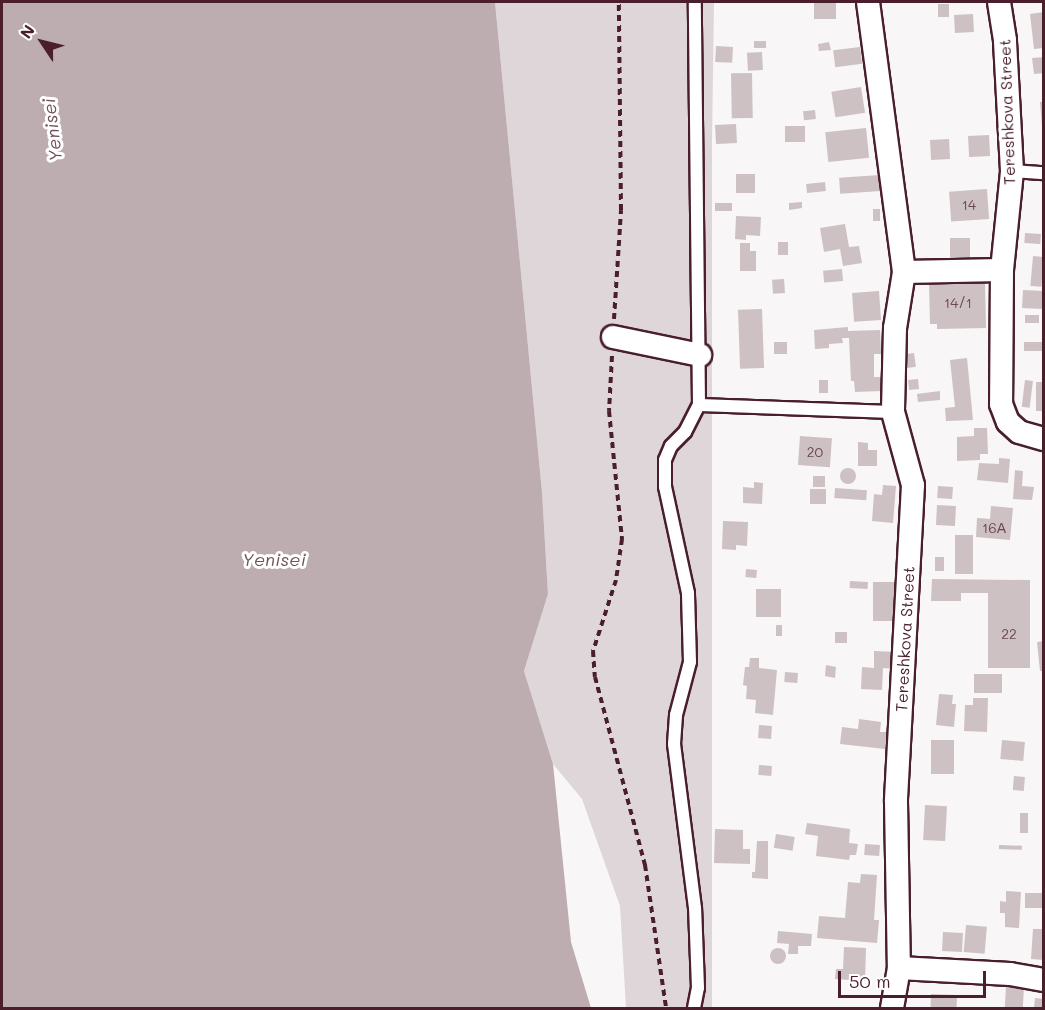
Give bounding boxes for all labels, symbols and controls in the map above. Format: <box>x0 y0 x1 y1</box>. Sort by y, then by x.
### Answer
north arrow <box>12 12 72 72</box>
text: N <box>15 20 39 42</box>
street label: Tereshkova Street <box>995 39 1019 185</box>
water label: Yenisei <box>37 97 67 163</box>
house number: 14 <box>962 197 976 213</box>
house number: 14/1 <box>944 295 972 311</box>
house number: 20 <box>807 444 823 460</box>
house number: 16А <box>982 520 1006 536</box>
water label: Yenisei <box>242 548 306 570</box>
street label: Tereshkova Street <box>892 566 918 712</box>
house number: 22 <box>1001 626 1017 642</box>
scale bar <box>841 959 990 997</box>
text: 50 m <box>849 969 891 993</box>

